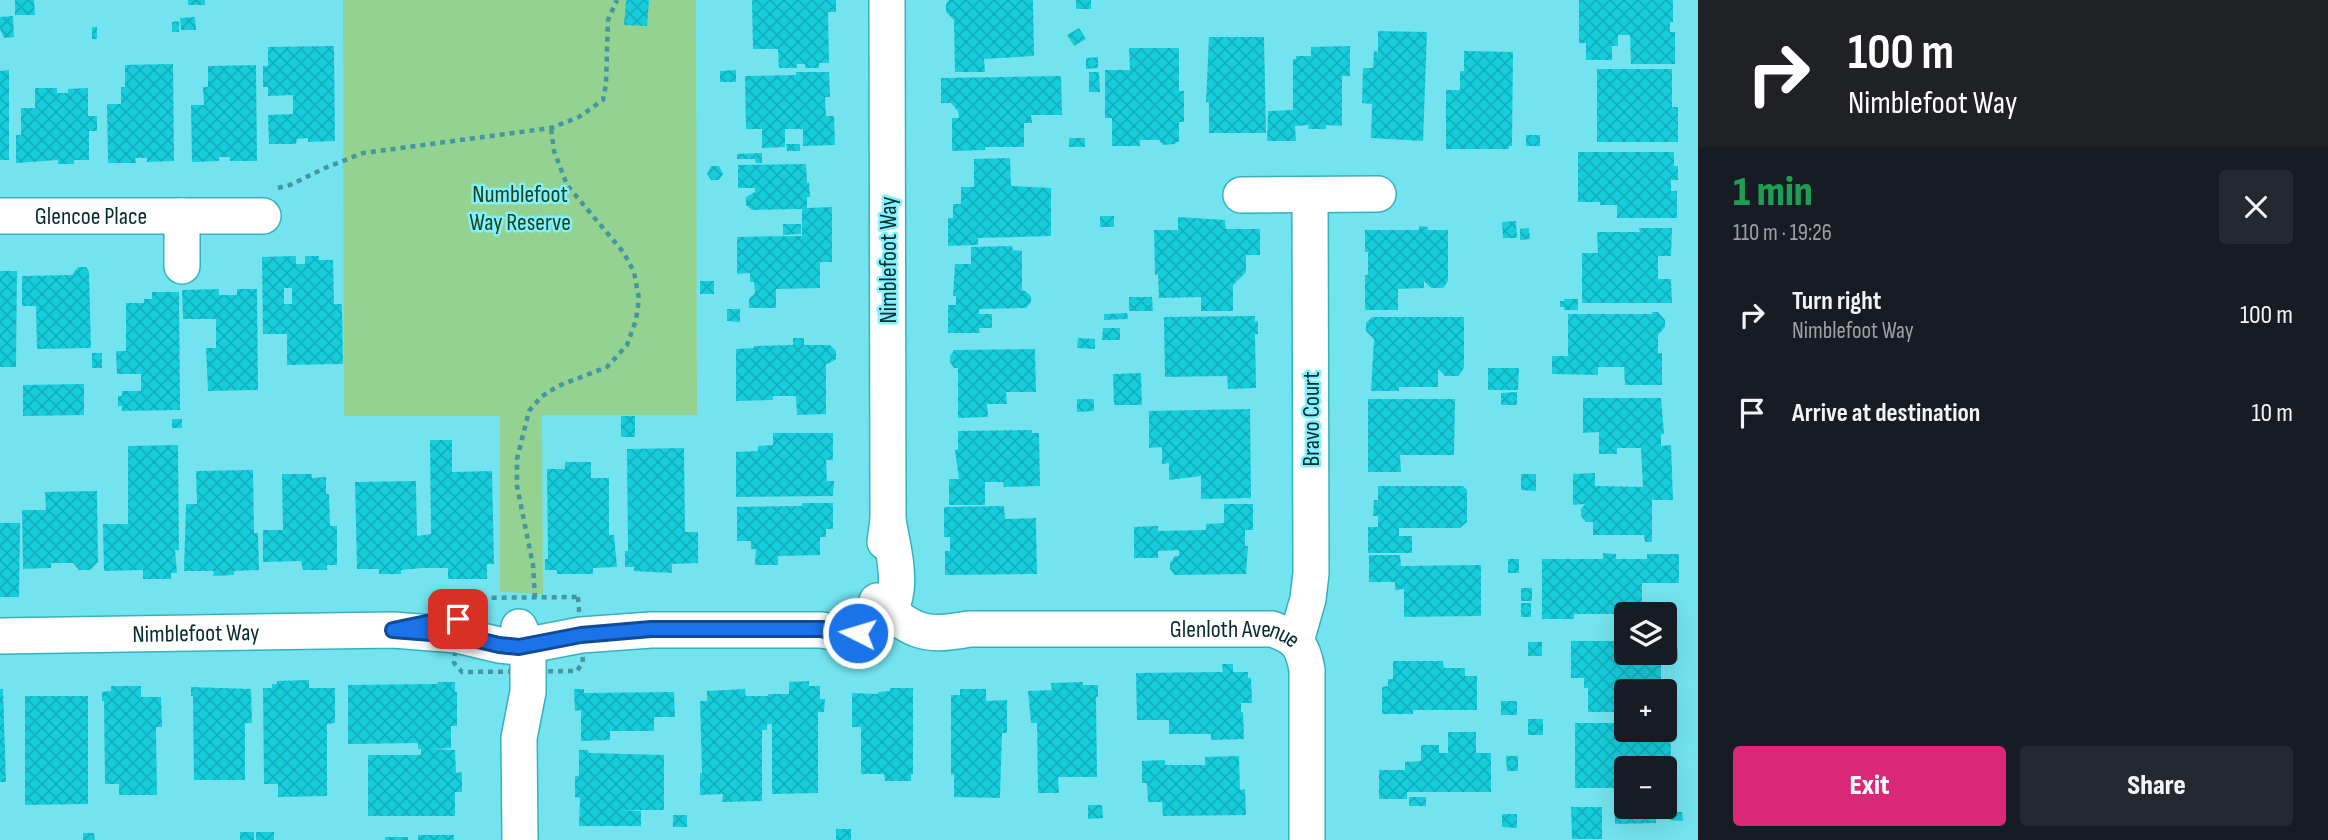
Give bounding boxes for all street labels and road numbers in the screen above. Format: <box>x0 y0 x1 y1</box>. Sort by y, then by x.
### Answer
street label: Nimblefoot Way <box>874 197 903 323</box>
street label: Glencoe Place <box>35 202 147 231</box>
street label: Bravo Court <box>1297 371 1326 467</box>
street label: Glenloth Avenue <box>1170 615 1306 654</box>
street label: Nimblefoot Way <box>132 618 260 649</box>

